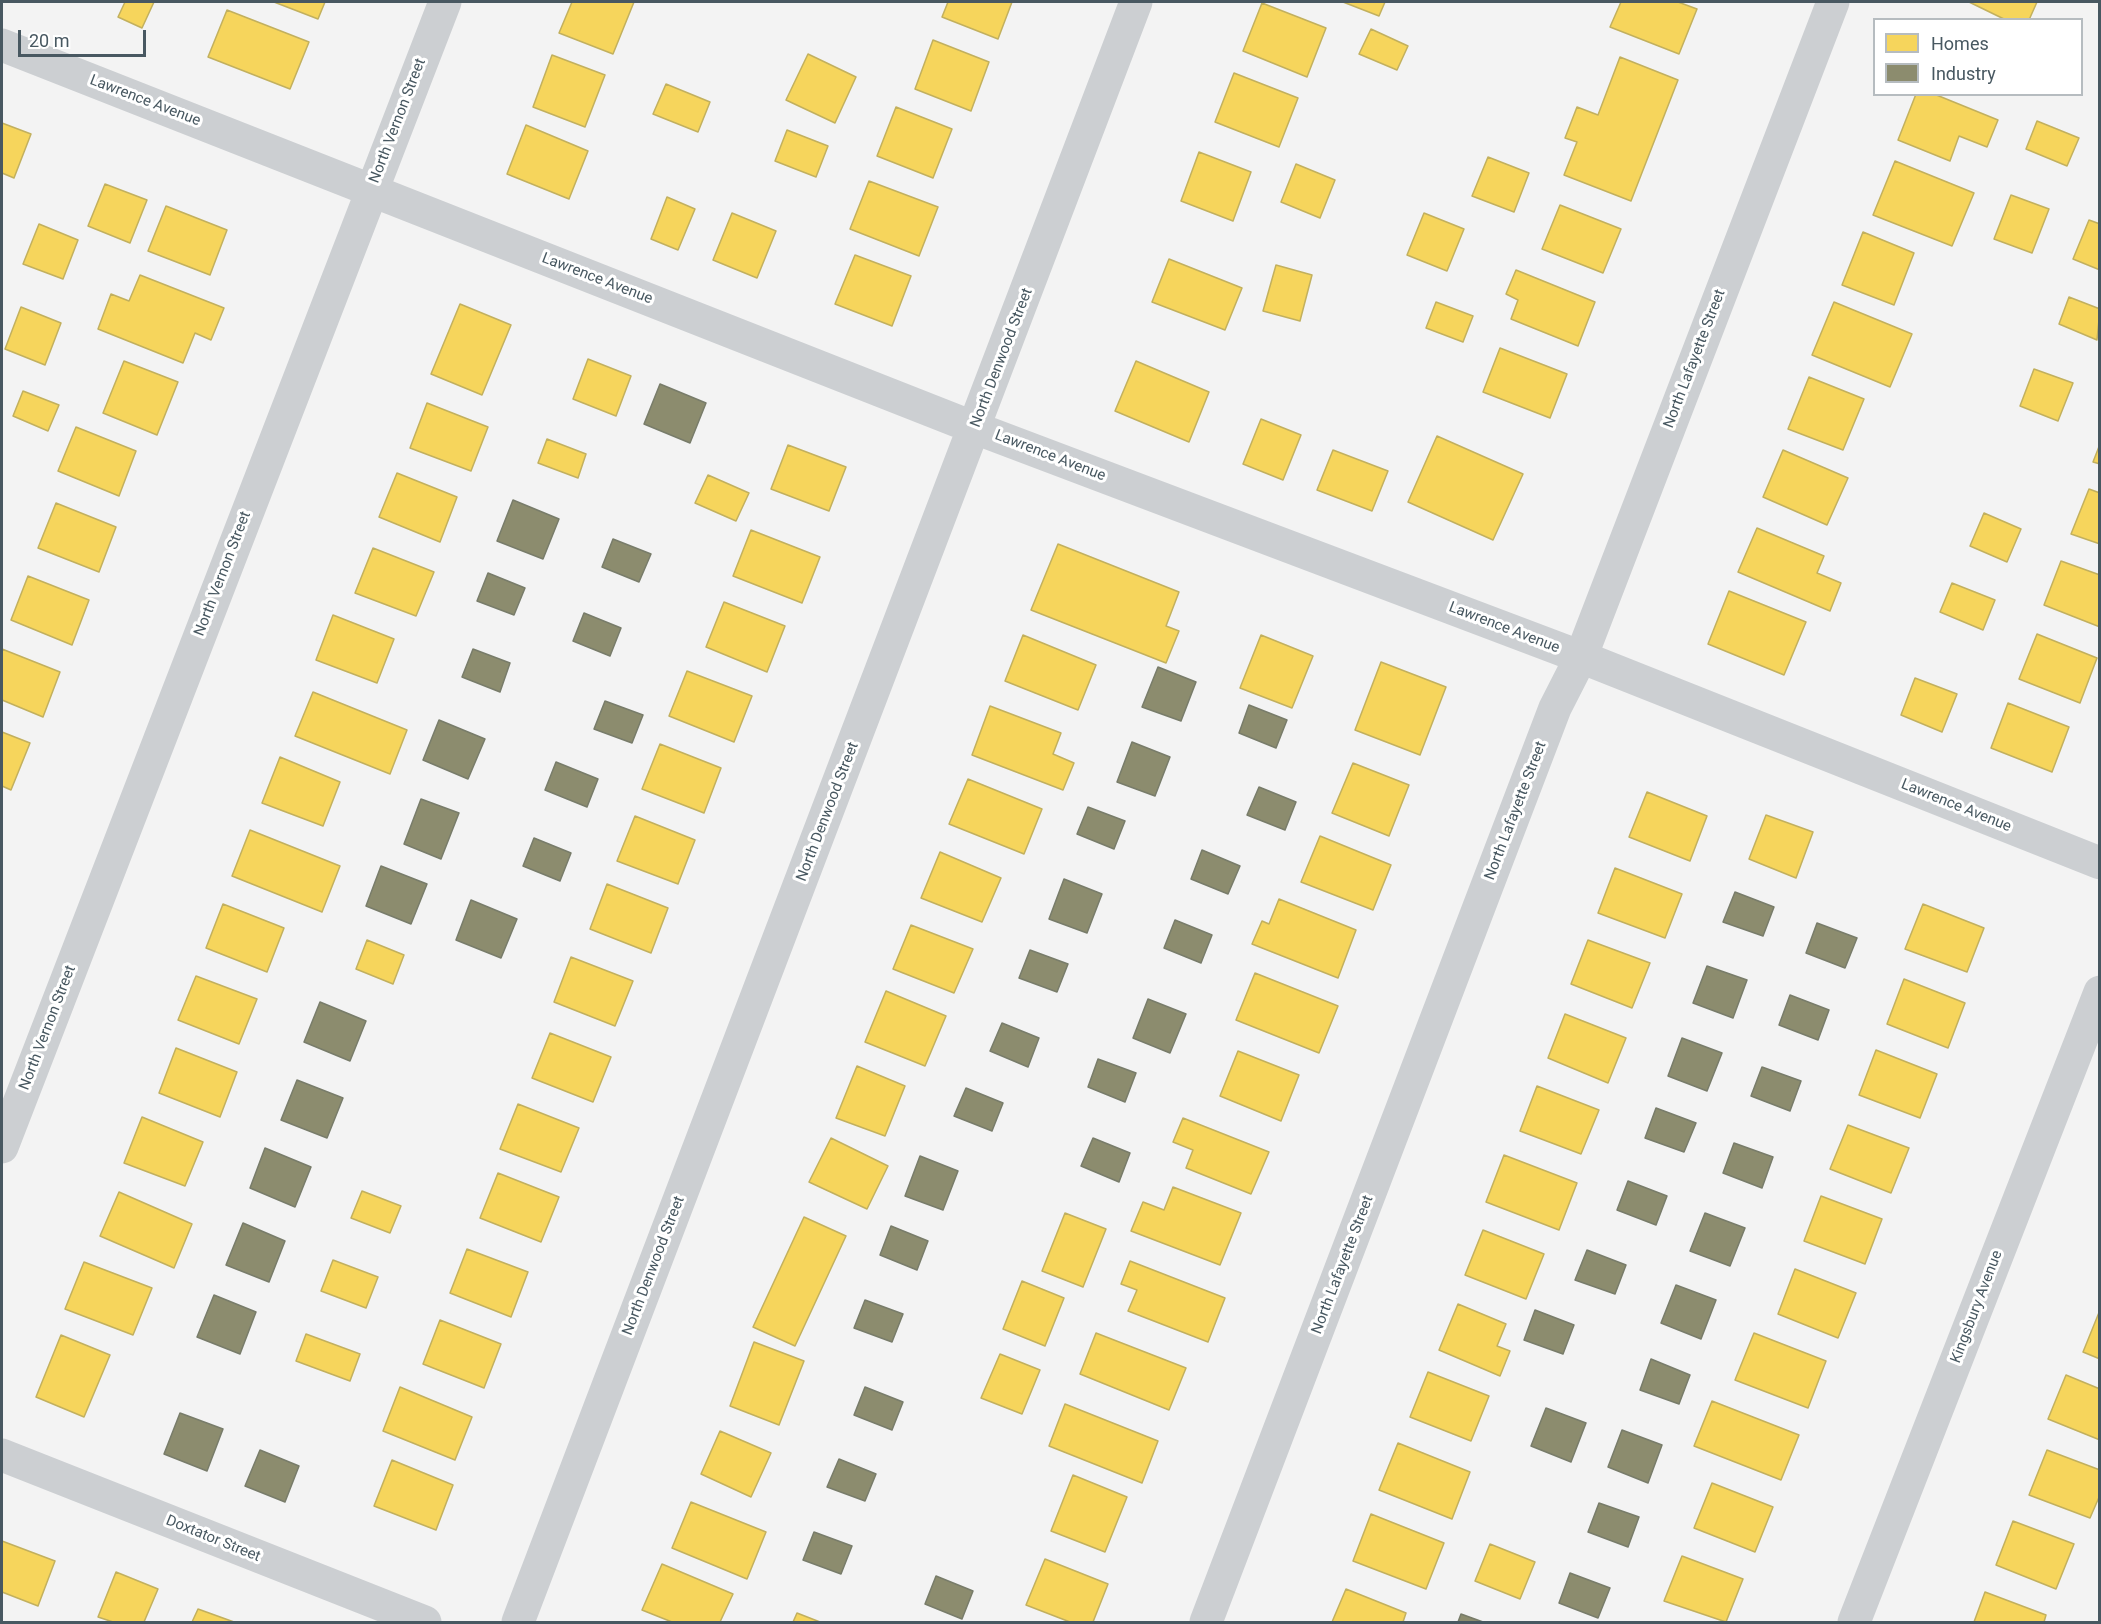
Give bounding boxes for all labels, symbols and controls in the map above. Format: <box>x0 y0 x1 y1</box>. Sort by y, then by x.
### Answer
scale bar <box>21 18 148 56</box>
legend <box>1873 18 2083 96</box>
text: 20 m <box>29 30 69 51</box>
text: Homes <box>1931 33 1989 54</box>
street label: North Vernon Street <box>366 56 430 186</box>
text: Industry <box>1931 63 1996 84</box>
street label: Lawrence Avenue <box>87 72 203 130</box>
street label: Lawrence Avenue <box>539 250 655 308</box>
street label: North Denwood Street <box>967 286 1037 430</box>
street label: North Lafayette Street <box>1660 287 1730 431</box>
street label: Lawrence Avenue <box>992 427 1108 485</box>
street label: North Vernon Street <box>191 509 255 639</box>
street label: Lawrence Avenue <box>1446 599 1562 657</box>
street label: North Lafayette Street <box>1481 739 1551 883</box>
street label: North Denwood Street <box>793 740 863 884</box>
street label: Lawrence Avenue <box>1898 776 2014 836</box>
street label: North Vernon Street <box>16 963 80 1093</box>
street label: North Lafayette Street <box>1308 1193 1378 1337</box>
street label: North Denwood Street <box>619 1194 689 1338</box>
street label: Kingsbury Avenue <box>1947 1248 2007 1366</box>
street label: Doxtator Street <box>163 1512 263 1566</box>

